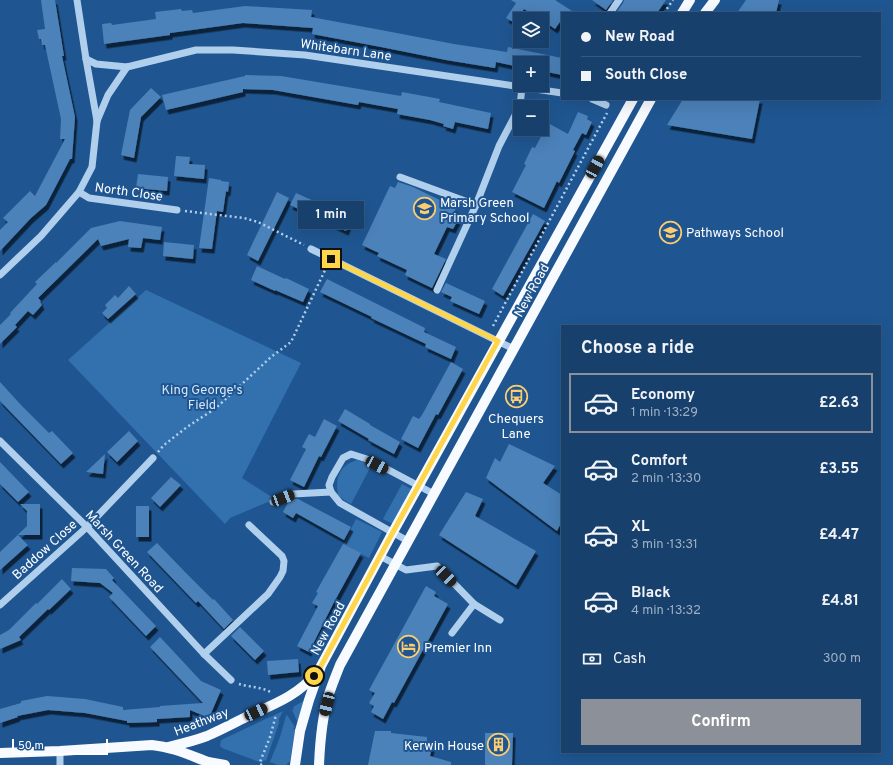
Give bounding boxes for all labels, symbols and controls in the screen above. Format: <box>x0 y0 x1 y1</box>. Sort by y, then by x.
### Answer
map controls <box>513 12 549 136</box>
button: layers <box>513 12 549 48</box>
text: New Road <box>605 28 675 47</box>
street label: Whitebarn Lane <box>299 37 392 65</box>
button: + <box>513 56 549 92</box>
text: South Close <box>605 66 687 85</box>
button: − <box>513 100 549 136</box>
car <box>584 154 606 180</box>
street label: North Close <box>94 180 164 206</box>
school or university icon: Marsh Green Primary School <box>412 196 438 222</box>
place label: Marsh Green Primary School <box>440 196 529 227</box>
callout: 1 min <box>298 201 364 229</box>
text: 1 min <box>315 207 347 223</box>
school or university icon: Pathways School <box>658 219 684 245</box>
place label: Pathways School <box>686 226 784 242</box>
route end <box>322 250 340 268</box>
street label: New Road <box>512 261 554 320</box>
text: Choose a ride <box>581 337 694 360</box>
park label: King George's Field <box>162 383 243 414</box>
bus stop icon: Chequers Lane <box>503 383 529 409</box>
icon: car <box>583 385 619 421</box>
text: Economy <box>631 386 695 405</box>
text: £2.63 <box>819 394 859 413</box>
text: 1 min · 13:29 <box>631 405 698 421</box>
place label: Chequers Lane <box>488 412 544 443</box>
icon: car <box>583 451 619 487</box>
text: Comfort <box>631 452 688 471</box>
car <box>364 454 390 476</box>
text: £3.55 <box>819 460 859 479</box>
text: 2 min · 13:30 <box>631 471 701 487</box>
car <box>270 488 296 508</box>
street label: Marsh Green Road <box>81 508 166 597</box>
street label: Baddow Close <box>10 517 81 584</box>
icon: car <box>583 517 619 553</box>
text: XL <box>631 518 649 537</box>
text: £4.47 <box>819 526 859 545</box>
text: 3 min · 13:31 <box>631 537 698 553</box>
car <box>433 563 459 589</box>
icon: car <box>583 583 619 619</box>
text: Black <box>631 584 671 603</box>
text: £4.81 <box>821 592 859 611</box>
street label: New Road <box>308 599 350 659</box>
text: 4 min · 13:32 <box>631 603 701 619</box>
hotel icon: Premier Inn <box>395 634 421 660</box>
place label: Premier Inn <box>424 641 492 657</box>
icon: cash <box>581 648 603 670</box>
text: Cash <box>613 650 646 669</box>
text: 300 m <box>823 651 861 667</box>
route start <box>305 667 323 685</box>
car <box>318 691 336 717</box>
button: Confirm <box>581 699 861 745</box>
car <box>243 701 269 723</box>
street label: Heathway <box>172 705 231 741</box>
building icon: Kerwin House <box>486 732 512 758</box>
scale bar <box>12 737 108 756</box>
text: 50 m <box>18 739 44 753</box>
place label: Kerwin House <box>404 739 484 755</box>

